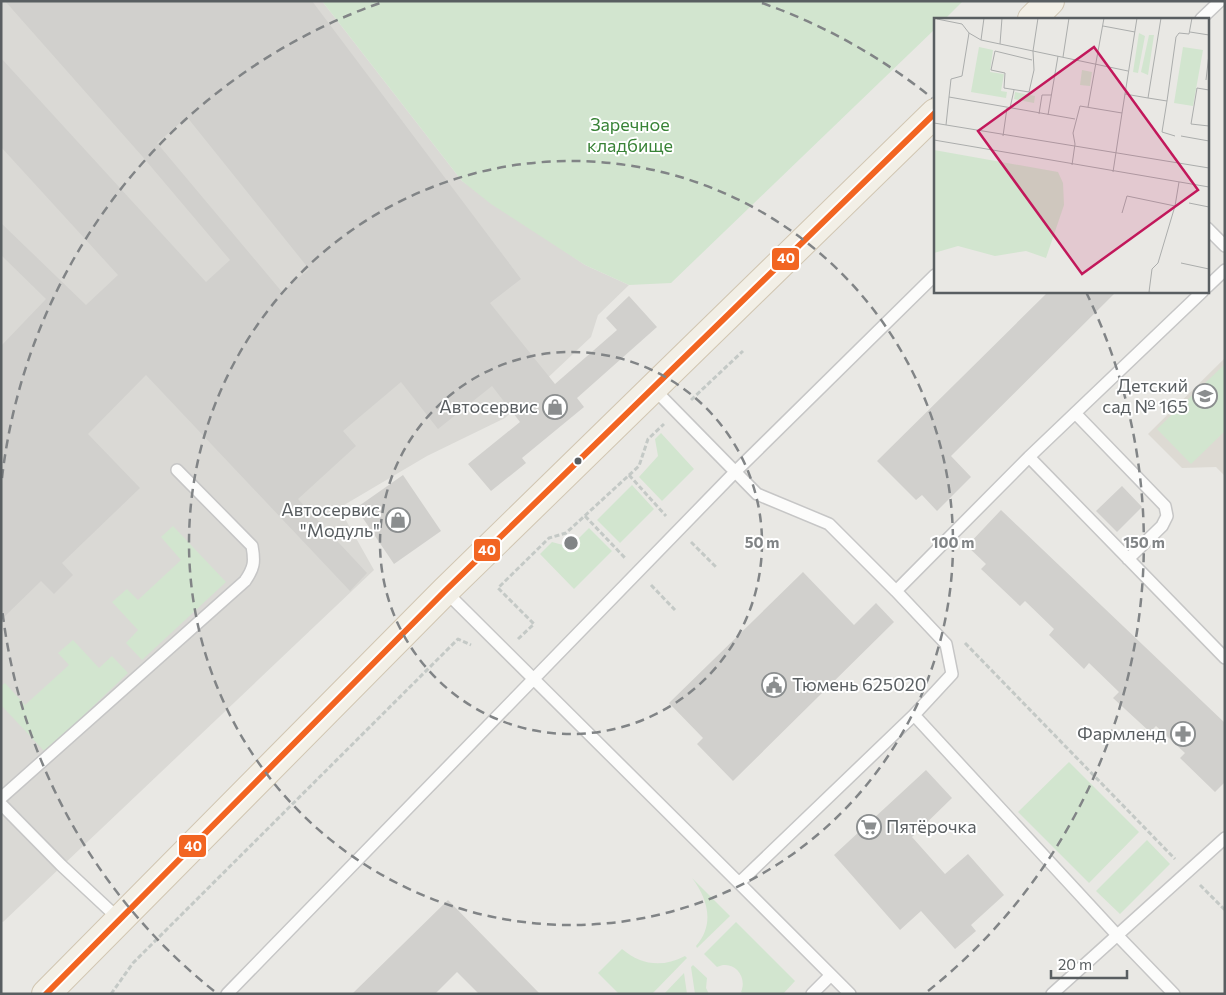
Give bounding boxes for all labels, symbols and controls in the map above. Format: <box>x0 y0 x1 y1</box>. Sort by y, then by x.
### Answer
inset map <box>934 18 1208 292</box>
park label: Заречное кладбище <box>587 113 673 156</box>
line badge: 40 <box>771 247 800 271</box>
text: 40 <box>777 249 795 266</box>
place label: Детский сад № 165 <box>1102 374 1188 417</box>
school or university icon: Детский сад № 165 <box>1192 383 1218 409</box>
shop icon: Автосервис <box>542 394 568 420</box>
place label: Автосервис <box>439 395 538 417</box>
unlabelled marker <box>573 456 583 466</box>
place label: Автосервис "Модуль" <box>281 498 380 541</box>
shop icon: Автосервис "Модуль" <box>385 507 411 533</box>
text: 50 m <box>745 533 779 551</box>
text: 100 m <box>932 533 974 551</box>
text: 150 m <box>1123 533 1165 551</box>
centre of rings <box>562 534 580 552</box>
line badge: 40 <box>473 538 501 562</box>
text: 40 <box>478 541 496 558</box>
public building icon: Тюмень 625020 <box>761 672 787 698</box>
place label: Тюмень 625020 <box>792 673 927 695</box>
pharmacy icon: Фармленд <box>1170 721 1196 747</box>
place label: Фармленд <box>1077 722 1166 744</box>
supermarket icon: Пятёрочка <box>856 814 882 840</box>
place label: Пятёрочка <box>886 815 977 837</box>
line badge: 40 <box>178 834 207 858</box>
text: 40 <box>184 837 202 854</box>
scale bar <box>1051 948 1127 980</box>
text: 20 m <box>1058 955 1092 973</box>

